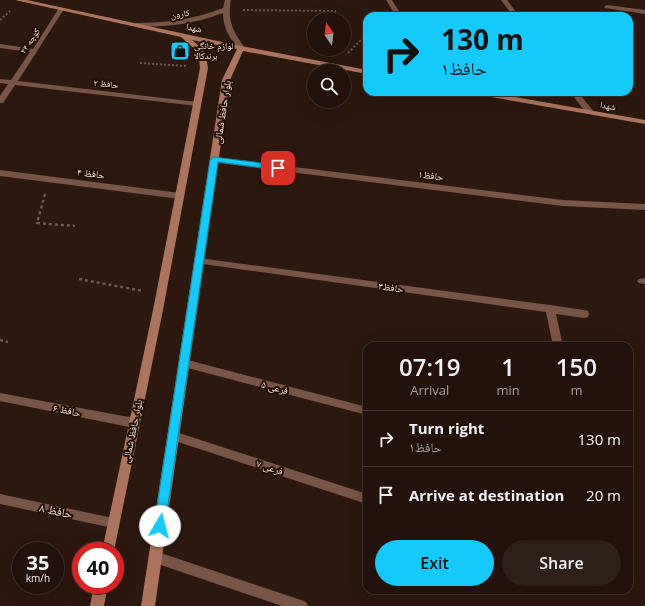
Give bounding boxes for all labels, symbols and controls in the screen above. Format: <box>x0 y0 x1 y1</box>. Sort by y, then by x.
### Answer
street label: کارون <box>170 6 191 21</box>
north arrow <box>307 12 351 56</box>
map controls <box>307 12 351 108</box>
street label: شهدا <box>185 20 203 36</box>
text: 130 m <box>441 20 524 58</box>
street label: کوچه ۲۴ <box>16 25 43 56</box>
icon: right <box>375 28 427 80</box>
place label: لوازم خانگی برندکالا <box>194 39 233 62</box>
shop icon: لوازم خانگی برندکالا <box>169 40 191 62</box>
text: حافظ۱ <box>441 56 487 80</box>
button: search <box>307 64 351 108</box>
street label: حافظ ۲ <box>93 76 120 91</box>
street label: بلوار حافظ شمالی <box>210 79 234 145</box>
street label: شهدا <box>599 98 617 113</box>
pin <box>261 151 295 185</box>
icon: arrive <box>267 157 289 179</box>
street label: حافظ ۴ <box>76 164 106 182</box>
street label: حافظ۱ <box>418 167 445 184</box>
street label: حافظ۳ <box>377 278 405 296</box>
text: 07:19 <box>399 350 460 383</box>
text: 1 <box>501 350 515 383</box>
text: 150 <box>556 350 597 383</box>
street label: فرعی ۵ <box>260 377 290 397</box>
text: Arrival <box>410 381 449 399</box>
text: min <box>497 381 520 399</box>
text: m <box>570 381 582 399</box>
street label: بلوار حافظ شمالی <box>118 398 146 464</box>
street label: حافظ ۶ <box>52 400 83 420</box>
text: Turn right <box>409 418 484 438</box>
icon: right <box>375 428 397 450</box>
text: 130 m <box>577 429 621 449</box>
text: حافظ۱ <box>409 438 442 456</box>
street label: فرعی ۷ <box>255 456 285 478</box>
icon: arrive <box>375 484 397 506</box>
text: Arrive at destination <box>409 485 564 505</box>
text: 20 m <box>586 485 621 505</box>
street label: حافظ ۸ <box>38 499 75 522</box>
position arrow <box>139 505 181 547</box>
button: Exit <box>375 540 494 586</box>
button: Share <box>502 540 621 586</box>
speed limit sign: 40 <box>72 542 124 594</box>
text: 35 <box>27 549 49 576</box>
text: km/h <box>26 571 50 585</box>

